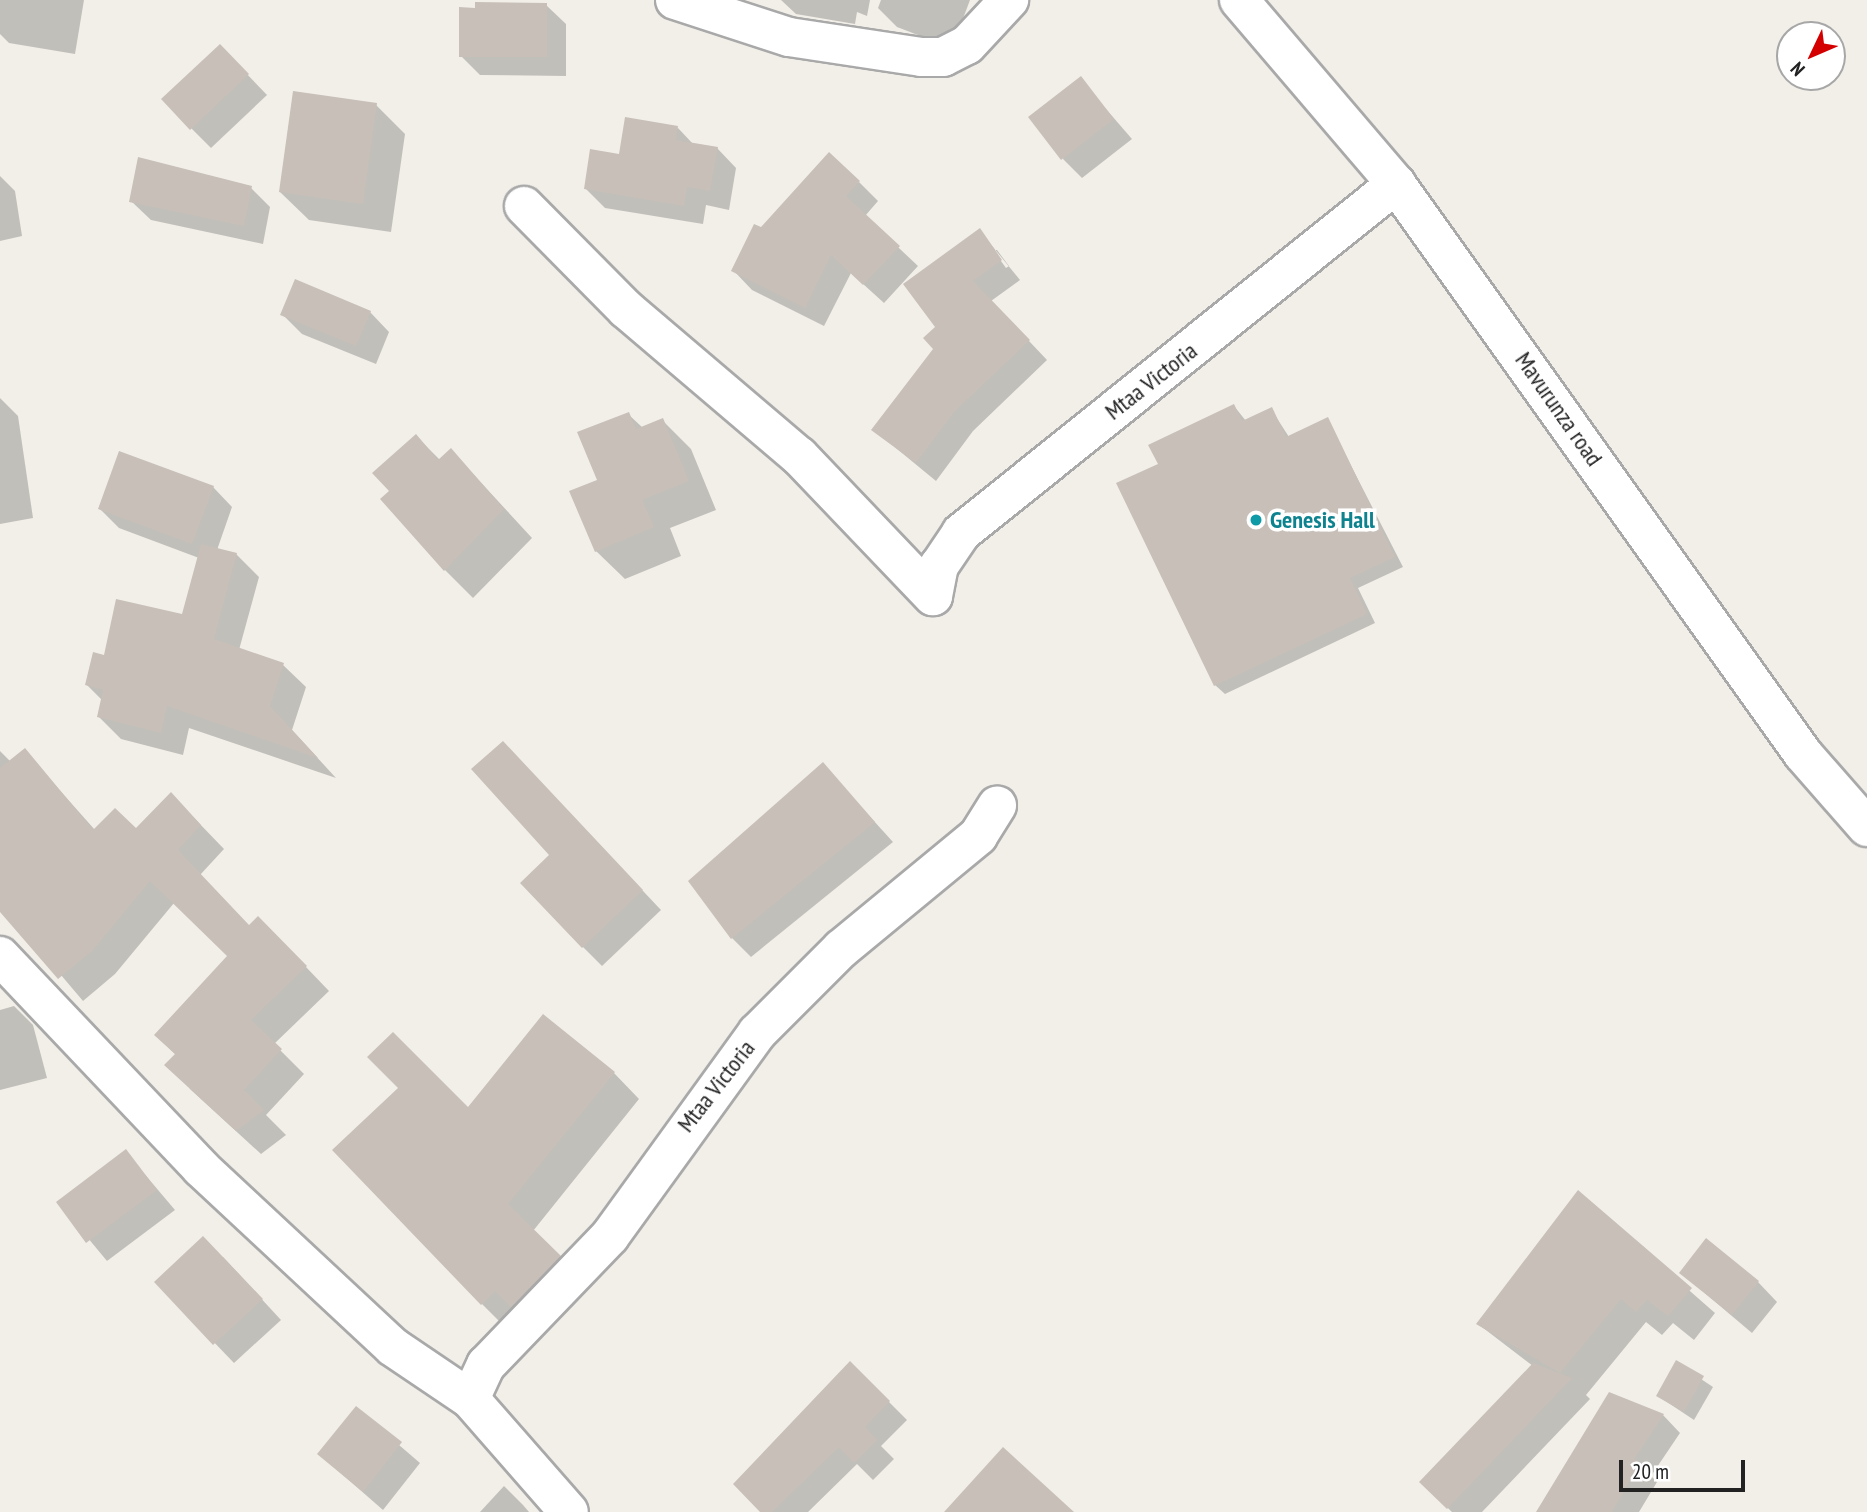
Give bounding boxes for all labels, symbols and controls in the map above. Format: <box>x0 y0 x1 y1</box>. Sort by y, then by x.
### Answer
north arrow <box>1776 21 1846 91</box>
text: N <box>1785 57 1810 81</box>
street label: Mtaa Victoria <box>1099 336 1203 426</box>
street label: Mavurunza road <box>1509 347 1609 471</box>
place label: Genesis Hall <box>1270 506 1375 534</box>
marker: Genesis Hall <box>1248 512 1264 528</box>
street label: Mtaa Victoria <box>671 1034 761 1138</box>
scale bar <box>1622 1446 1748 1490</box>
text: 20 m <box>1632 1458 1669 1485</box>

